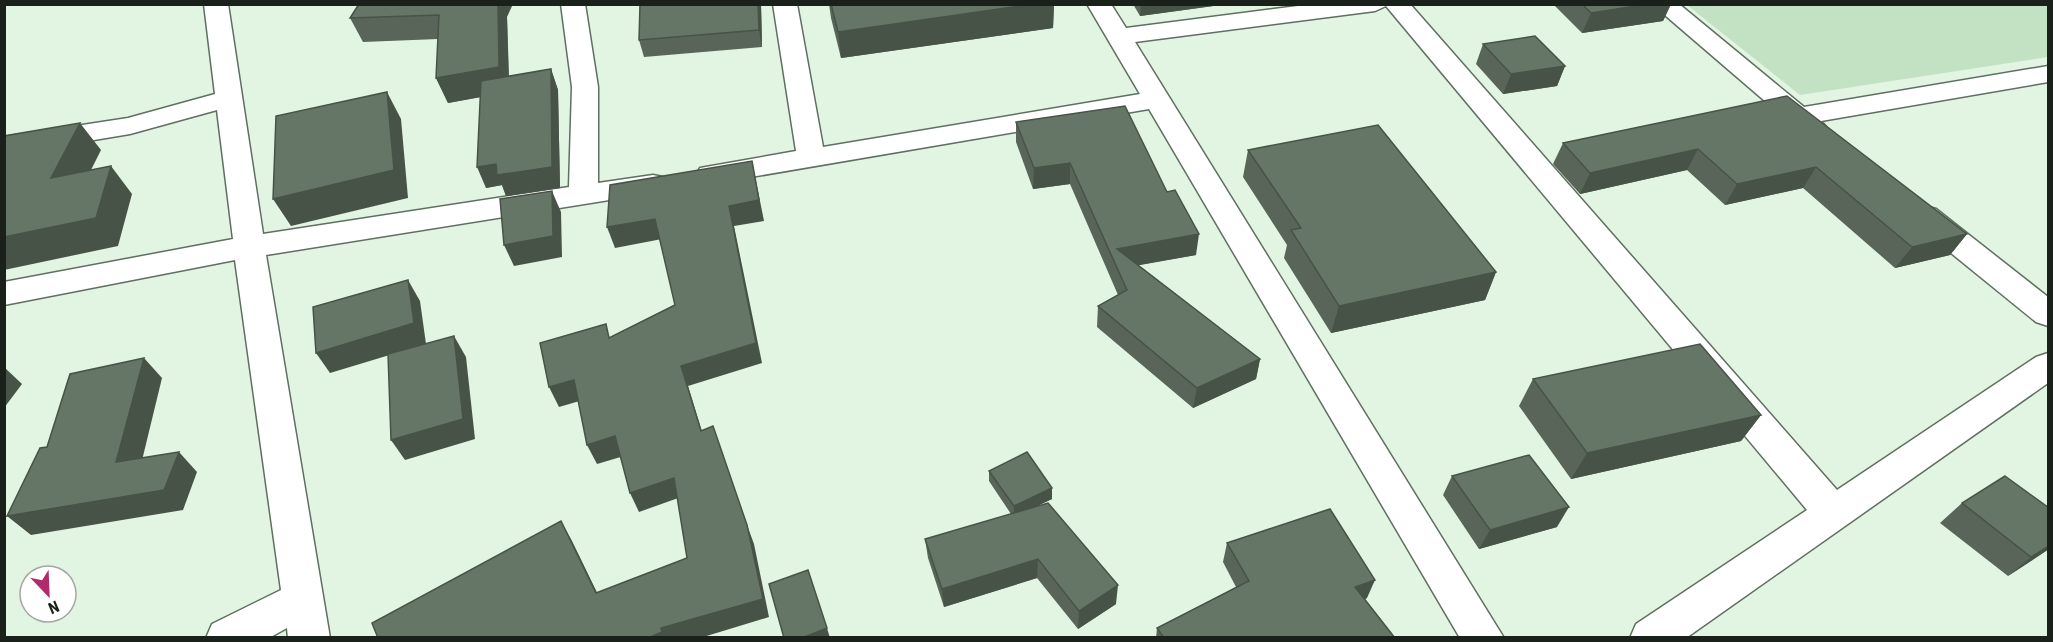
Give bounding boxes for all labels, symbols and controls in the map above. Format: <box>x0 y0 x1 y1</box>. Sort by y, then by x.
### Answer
north arrow <box>18 564 78 624</box>
text: N <box>45 597 62 618</box>

